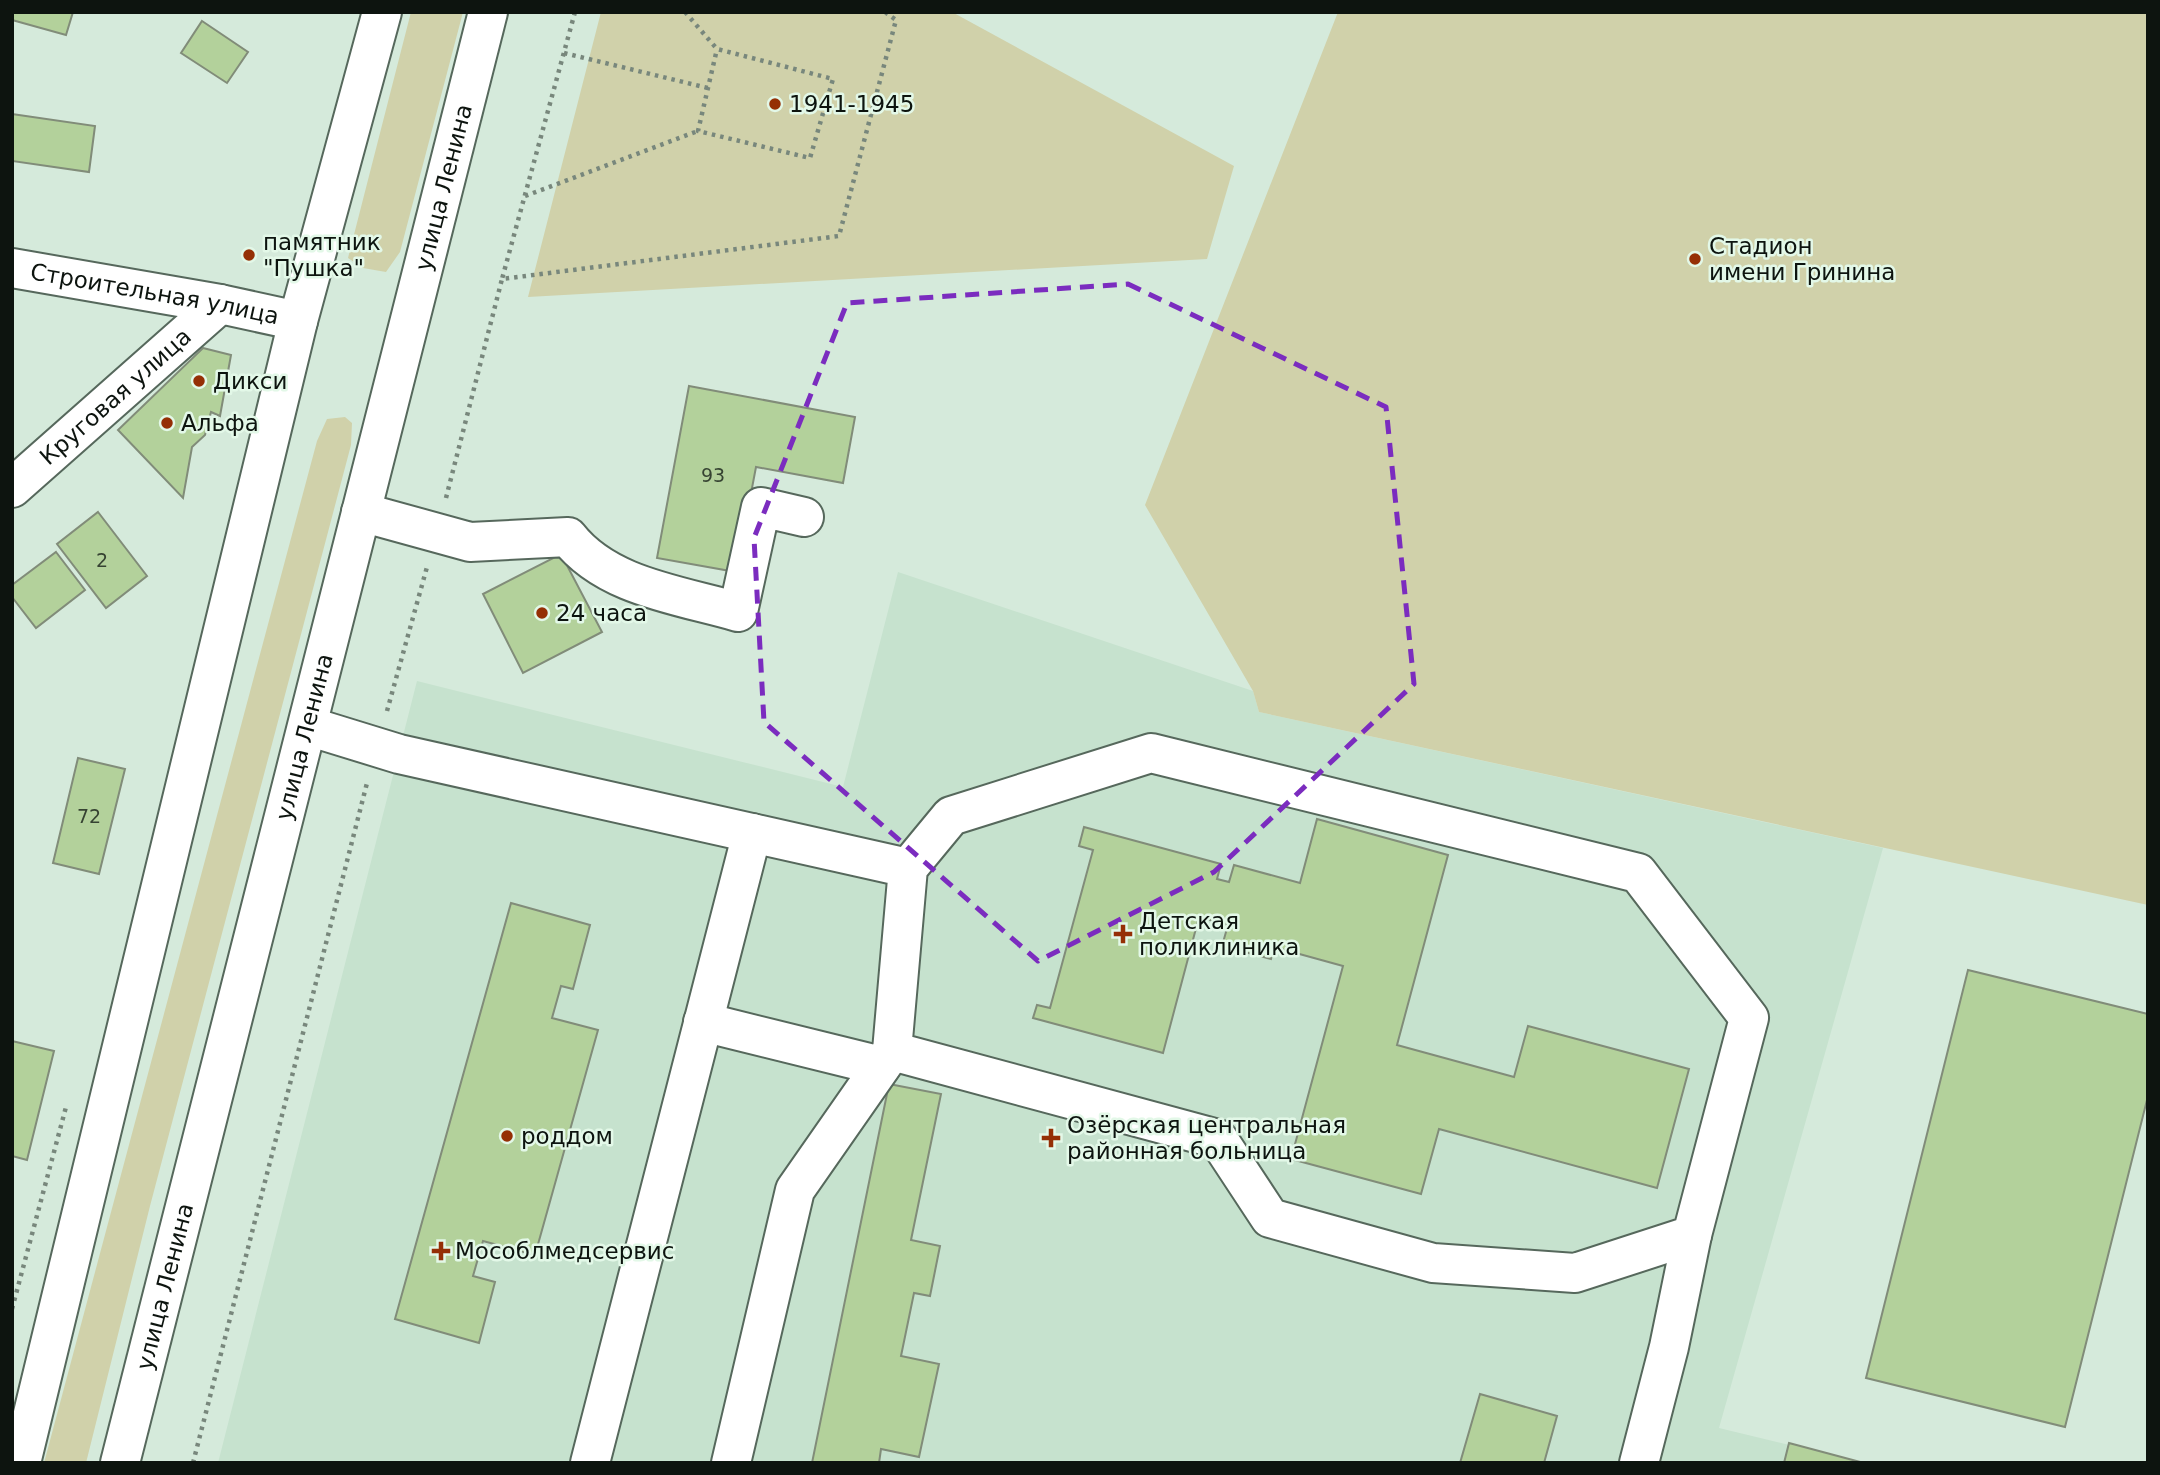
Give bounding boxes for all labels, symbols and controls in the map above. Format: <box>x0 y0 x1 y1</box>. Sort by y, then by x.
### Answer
place label: 1941-1945 <box>789 91 914 117</box>
marker: 1941-1945 <box>767 96 783 112</box>
street label: улица Ленина <box>410 101 477 273</box>
place label: памятник "Пушка" <box>263 229 381 281</box>
place label: Стадион имени Гринина <box>1709 233 1895 285</box>
marker: памятник "Пушка" <box>241 247 257 263</box>
marker: Стадион имени Гринина <box>1687 251 1703 267</box>
street label: Строительная улица <box>28 258 281 329</box>
street label: Круговая улица <box>35 323 196 470</box>
place label: Дикси <box>213 368 287 394</box>
marker: Дикси <box>191 373 207 389</box>
place label: Альфа <box>181 410 259 436</box>
marker: Альфа <box>159 415 175 431</box>
house number: 93 <box>701 464 725 486</box>
house number: 2 <box>96 549 108 571</box>
place label: 24 часа <box>556 600 647 626</box>
marker: 24 часа <box>534 605 550 621</box>
street label: улица Ленина <box>271 651 338 823</box>
house number: 72 <box>77 805 101 827</box>
place label: Детская поликлиника <box>1139 908 1299 960</box>
marker: Детская поликлиника <box>1113 924 1133 944</box>
place label: Озёрская центральная районная больница <box>1067 1112 1346 1164</box>
place label: роддом <box>521 1123 613 1149</box>
marker: роддом <box>499 1128 515 1144</box>
marker: Озёрская центральная районная больница <box>1041 1128 1061 1148</box>
street label: улица Ленина <box>131 1201 198 1373</box>
place label: Мособлмедсервис <box>455 1238 674 1264</box>
marker: Мособлмедсервис <box>433 1243 449 1259</box>

